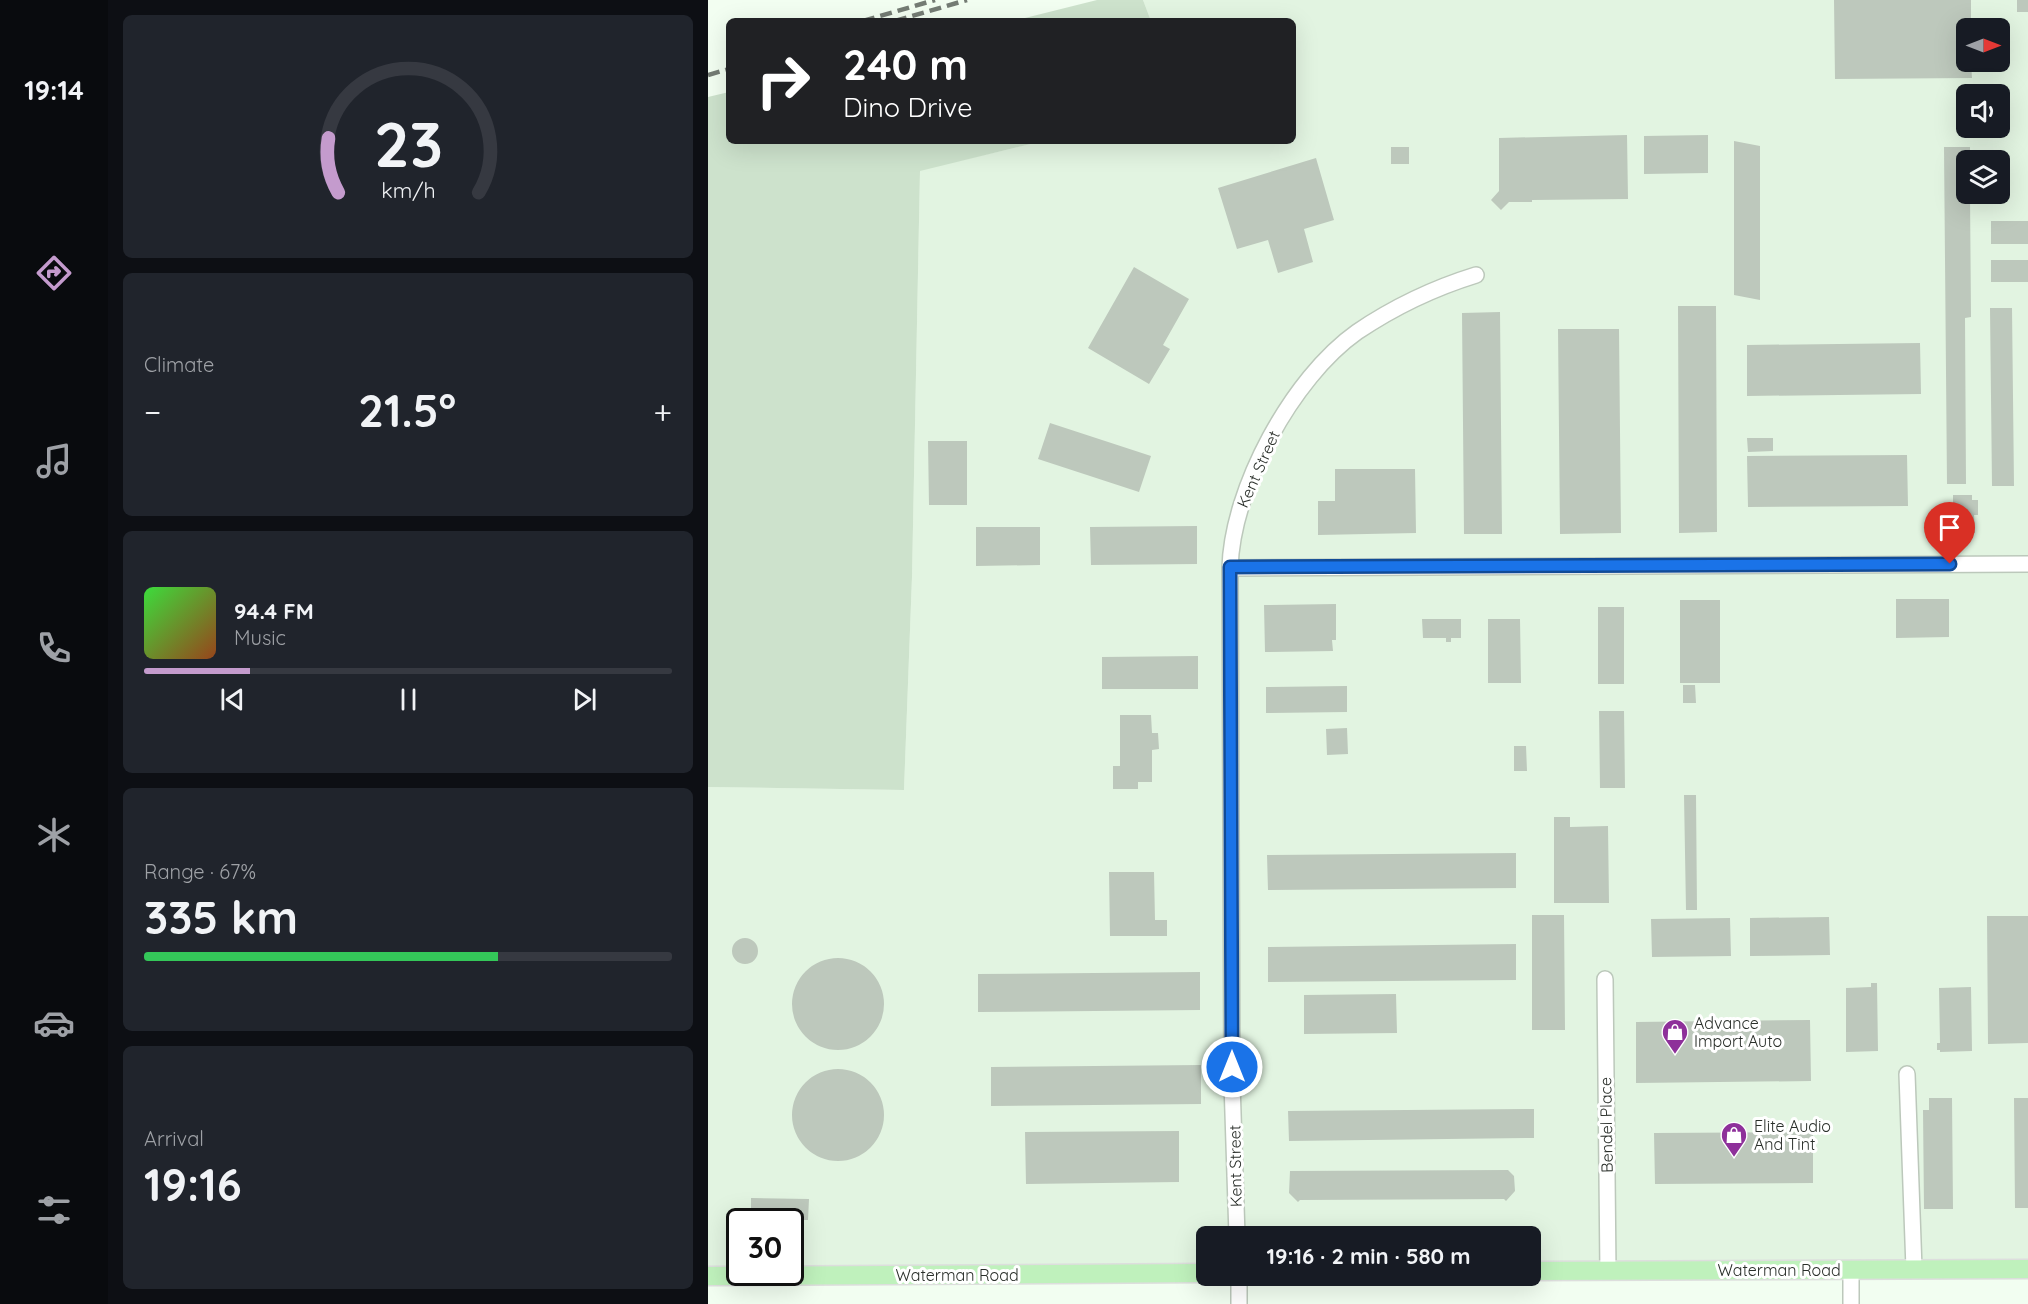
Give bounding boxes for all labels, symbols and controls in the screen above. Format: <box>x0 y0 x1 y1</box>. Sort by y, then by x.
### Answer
north arrow <box>1956 18 2010 72</box>
map controls <box>1956 18 2010 204</box>
text: 240 m <box>843 38 968 91</box>
icon: right <box>744 42 822 120</box>
text: 19:14 <box>24 73 84 107</box>
button: sound <box>1956 84 2010 138</box>
text: Dino Drive <box>843 90 972 124</box>
text: 23 <box>373 106 443 184</box>
button: layers <box>1956 150 2010 204</box>
text: km/h <box>381 178 435 204</box>
icon: directions <box>33 252 75 294</box>
text: Climate <box>144 352 214 377</box>
text: 21.5° <box>358 382 456 438</box>
text: − <box>144 391 161 432</box>
text: + <box>653 391 672 432</box>
street label: Kent Street <box>1232 427 1284 511</box>
icon: music <box>33 440 75 482</box>
pin <box>1924 502 1975 564</box>
icon: arrive <box>1933 511 1966 544</box>
text: 94.4 FM <box>234 597 314 625</box>
text: Music <box>234 625 286 650</box>
icon: phone <box>33 627 75 669</box>
icon: previous <box>216 683 249 716</box>
icon: pause <box>392 683 425 716</box>
icon: next <box>568 683 601 716</box>
icon: climate <box>33 814 75 856</box>
text: Range · 67% <box>144 859 256 884</box>
text: 335 km <box>144 889 298 945</box>
icon: car <box>33 1002 75 1044</box>
place label: Advance Import Auto <box>1694 1013 1782 1051</box>
shop icon: Advance Import Auto <box>1660 1017 1690 1055</box>
position arrow <box>1200 1035 1264 1099</box>
street label: Bendel Place <box>1595 1077 1617 1173</box>
place label: Elite Audio And Tint <box>1754 1116 1831 1154</box>
shop icon: Elite Audio And Tint <box>1719 1120 1749 1158</box>
street label: Kent Street <box>1224 1125 1246 1207</box>
text: Arrival <box>144 1126 204 1151</box>
text: 19:16 <box>144 1156 242 1212</box>
icon: filters <box>33 1189 75 1231</box>
speed limit sign: 30 <box>726 1208 804 1286</box>
text: 19:16 · 2 min · 580 m <box>1266 1242 1471 1270</box>
street label: Waterman Road <box>1717 1260 1841 1280</box>
street label: Waterman Road <box>895 1265 1019 1285</box>

